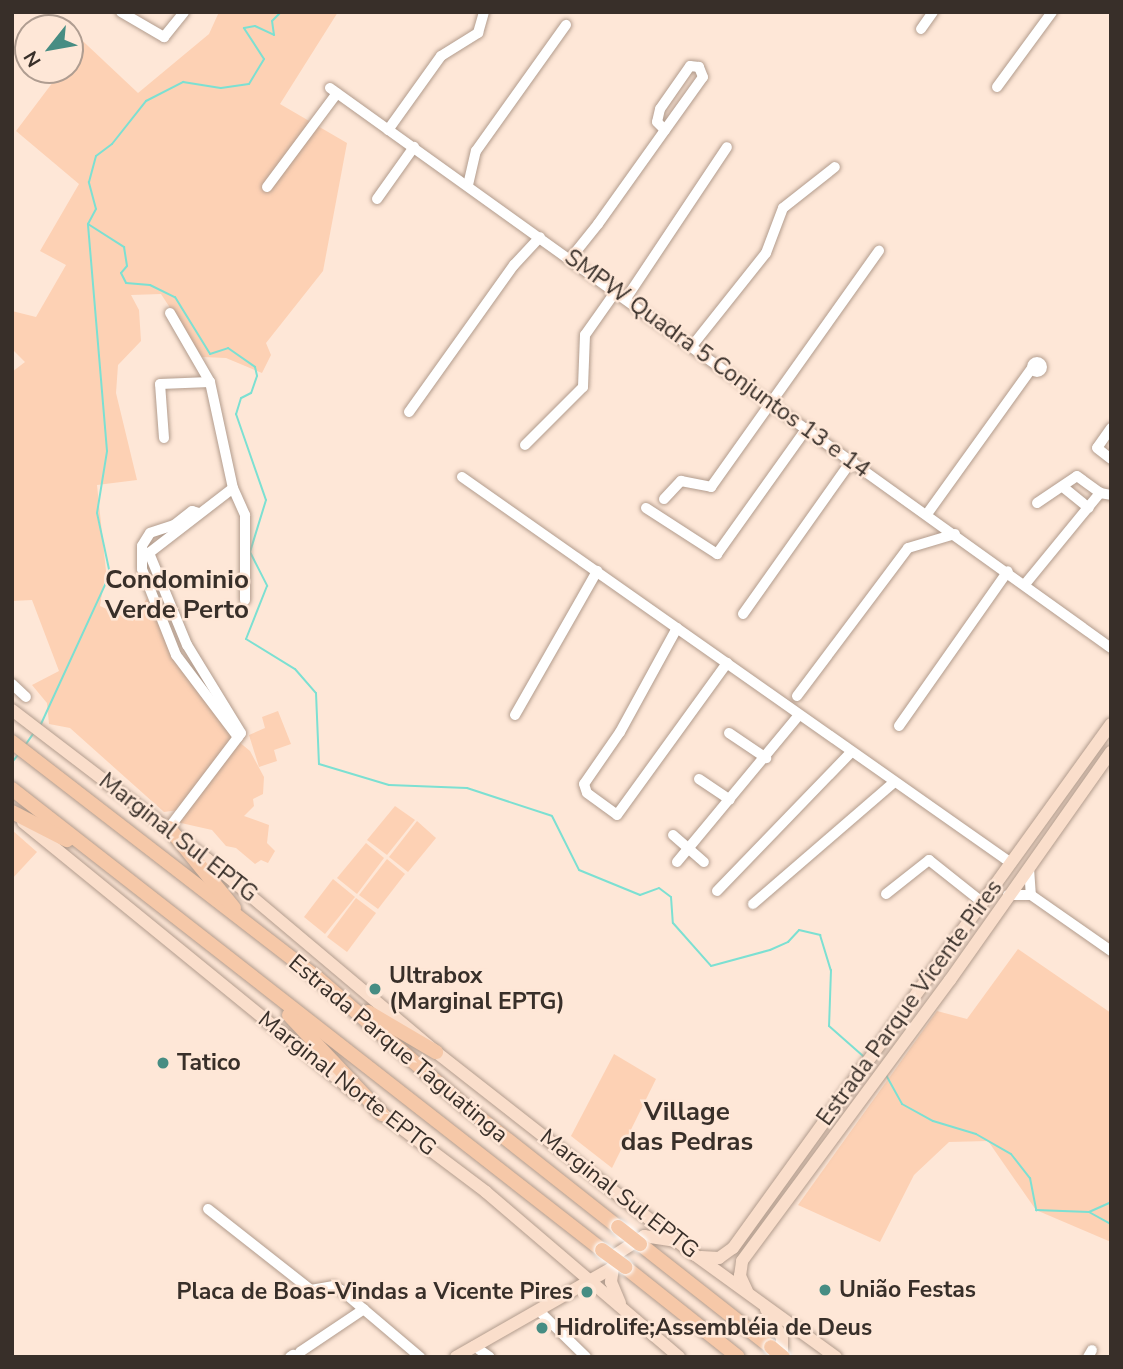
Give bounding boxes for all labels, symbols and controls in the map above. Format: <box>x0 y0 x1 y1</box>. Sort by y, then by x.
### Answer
north arrow <box>14 14 84 84</box>
text: N <box>18 46 48 72</box>
street label: SMPW Quadra 5 Conjuntos 13 e 14 <box>559 244 875 484</box>
district label: Condominio Verde Perto <box>105 564 249 626</box>
street label: Marginal Sul EPTG <box>93 768 263 908</box>
street label: Estrada Parque Vicente Pires <box>812 875 1008 1131</box>
street label: Estrada Parque Taguatinga <box>283 949 513 1149</box>
place label: Ultrabox (Marginal EPTG) <box>389 962 565 1016</box>
marker: Ultrabox (Marginal EPTG) <box>367 981 383 997</box>
street label: Marginal Norte EPTG <box>252 1006 442 1162</box>
place label: Tatico <box>177 1049 241 1077</box>
marker: Tatico <box>155 1055 171 1071</box>
district label: Village das Pedras <box>621 1096 753 1158</box>
street label: Marginal Sul EPTG <box>534 1124 704 1264</box>
place label: União Festas <box>839 1276 976 1304</box>
place label: Placa de Boas-Vindas a Vicente Pires <box>176 1278 573 1306</box>
marker: União Festas <box>817 1282 833 1298</box>
marker: Placa de Boas-Vindas a Vicente Pires <box>579 1284 595 1300</box>
place label: Hidrolife;Assembléia de Deus <box>556 1314 872 1342</box>
marker: Hidrolife;Assembléia de Deus <box>534 1320 550 1336</box>

